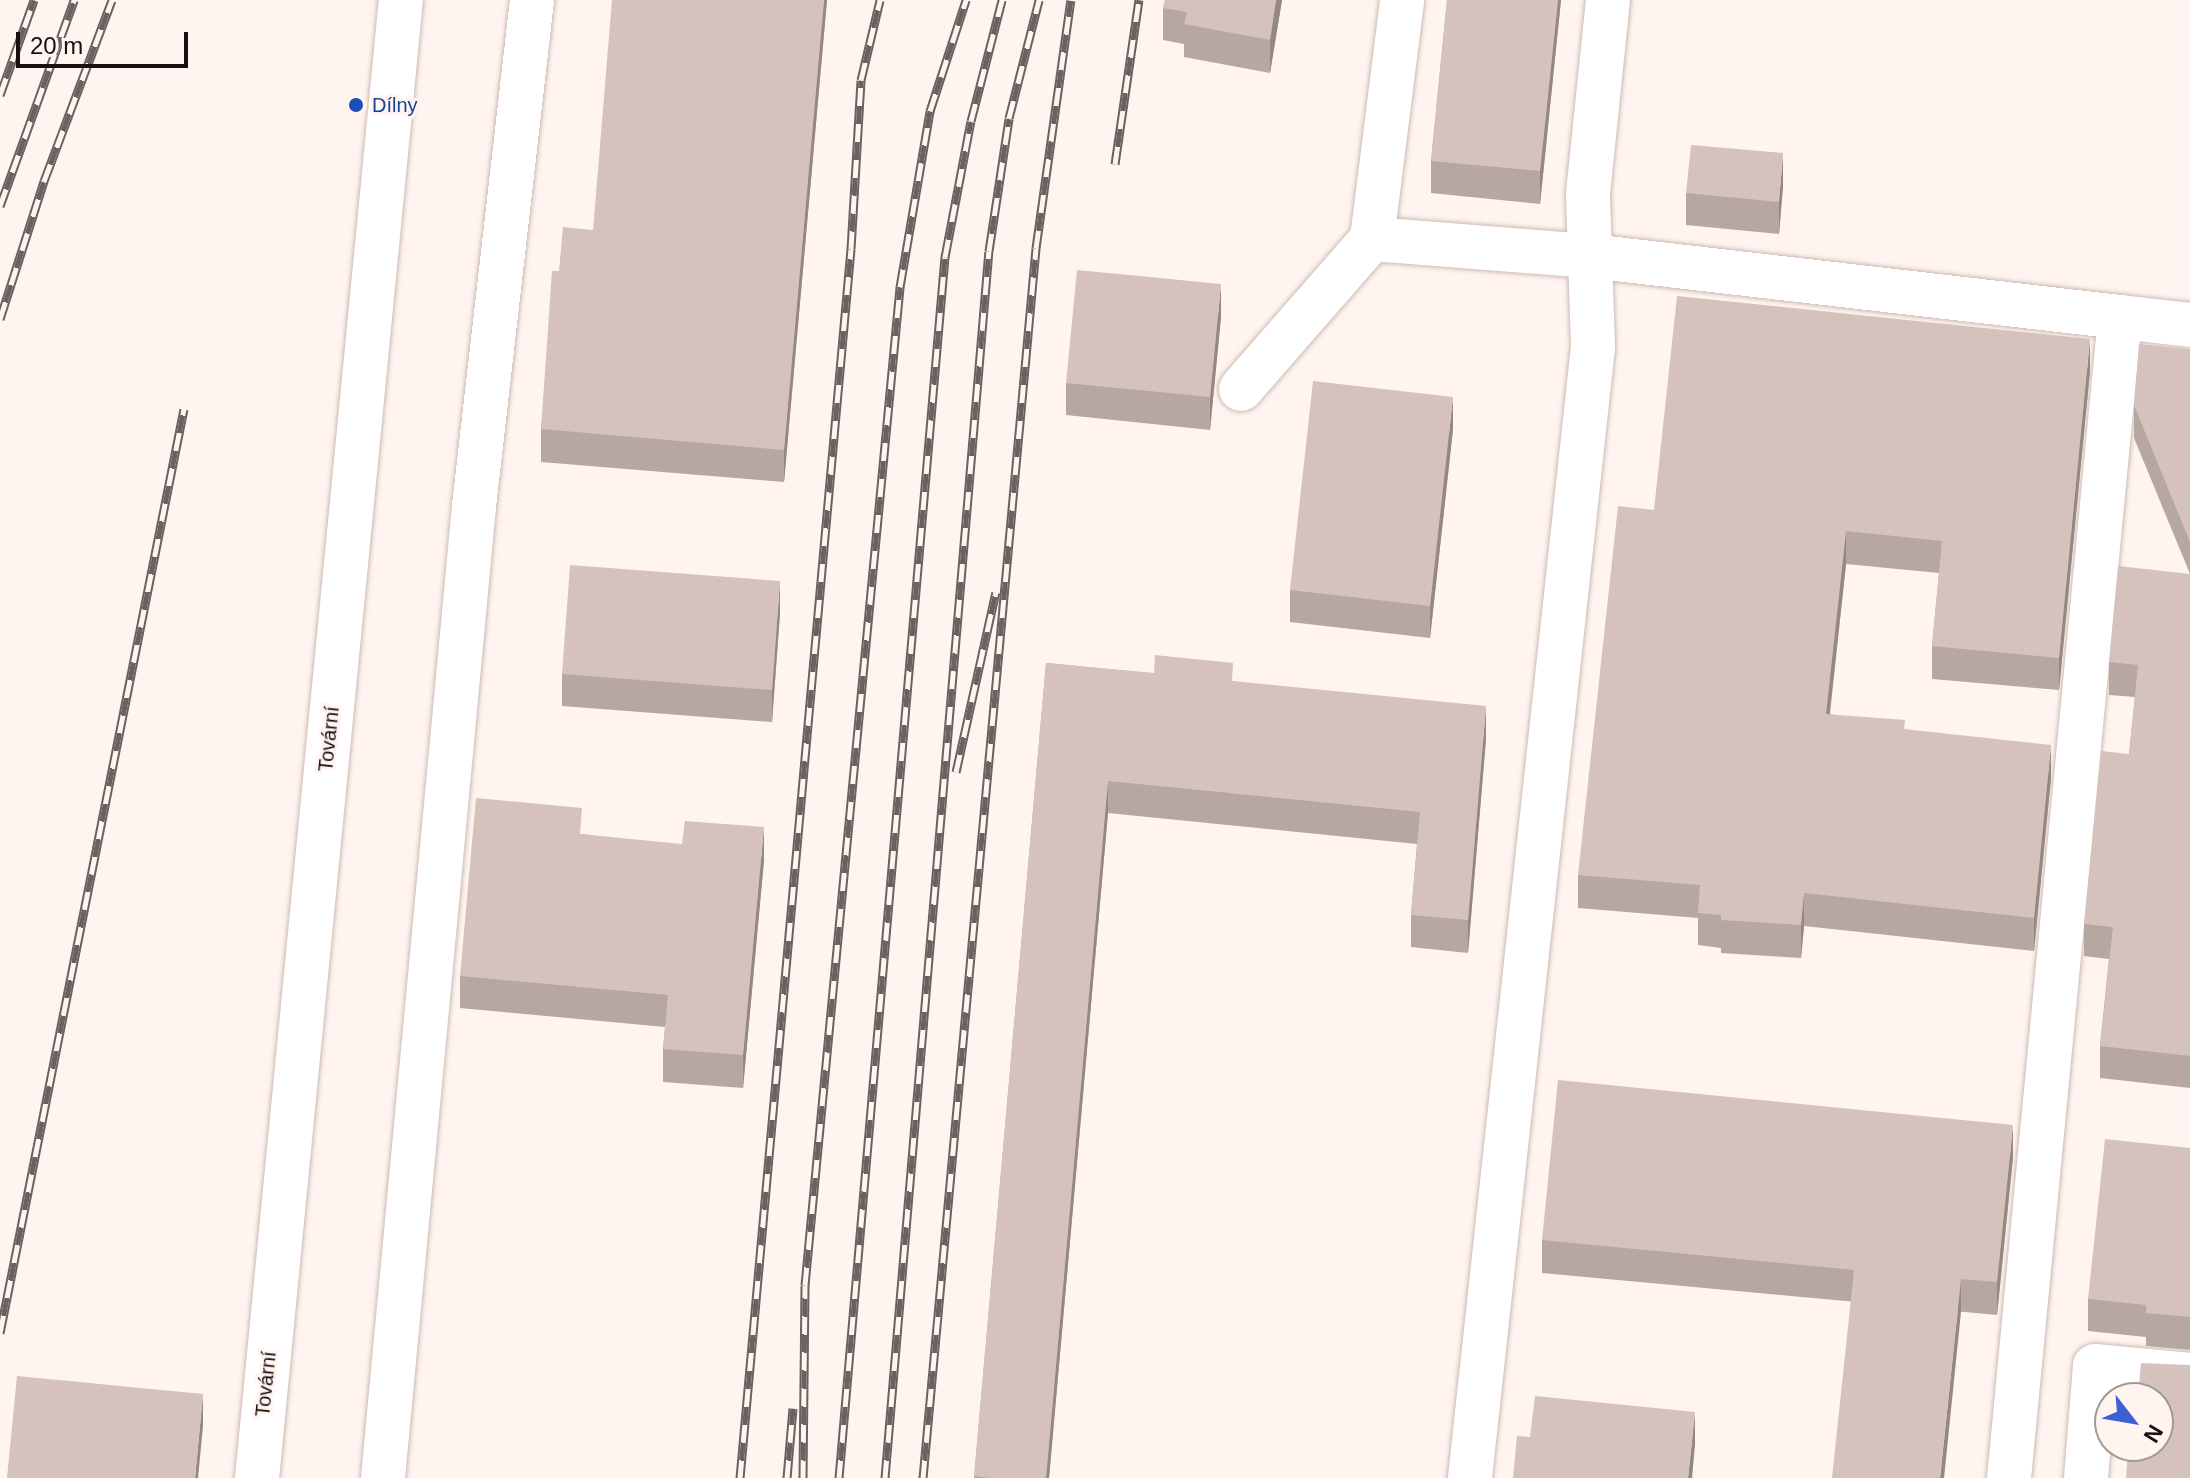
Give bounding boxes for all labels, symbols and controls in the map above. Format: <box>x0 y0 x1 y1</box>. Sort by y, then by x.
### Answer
scale bar <box>20 16 192 66</box>
text: 20 m <box>30 32 83 59</box>
place label: Dílny <box>372 93 418 117</box>
marker: Dílny <box>347 96 365 114</box>
street label: Tovární <box>314 705 344 773</box>
street label: Tovární <box>251 1350 281 1418</box>
north arrow <box>2094 1382 2174 1462</box>
text: N <box>2138 1420 2168 1447</box>

